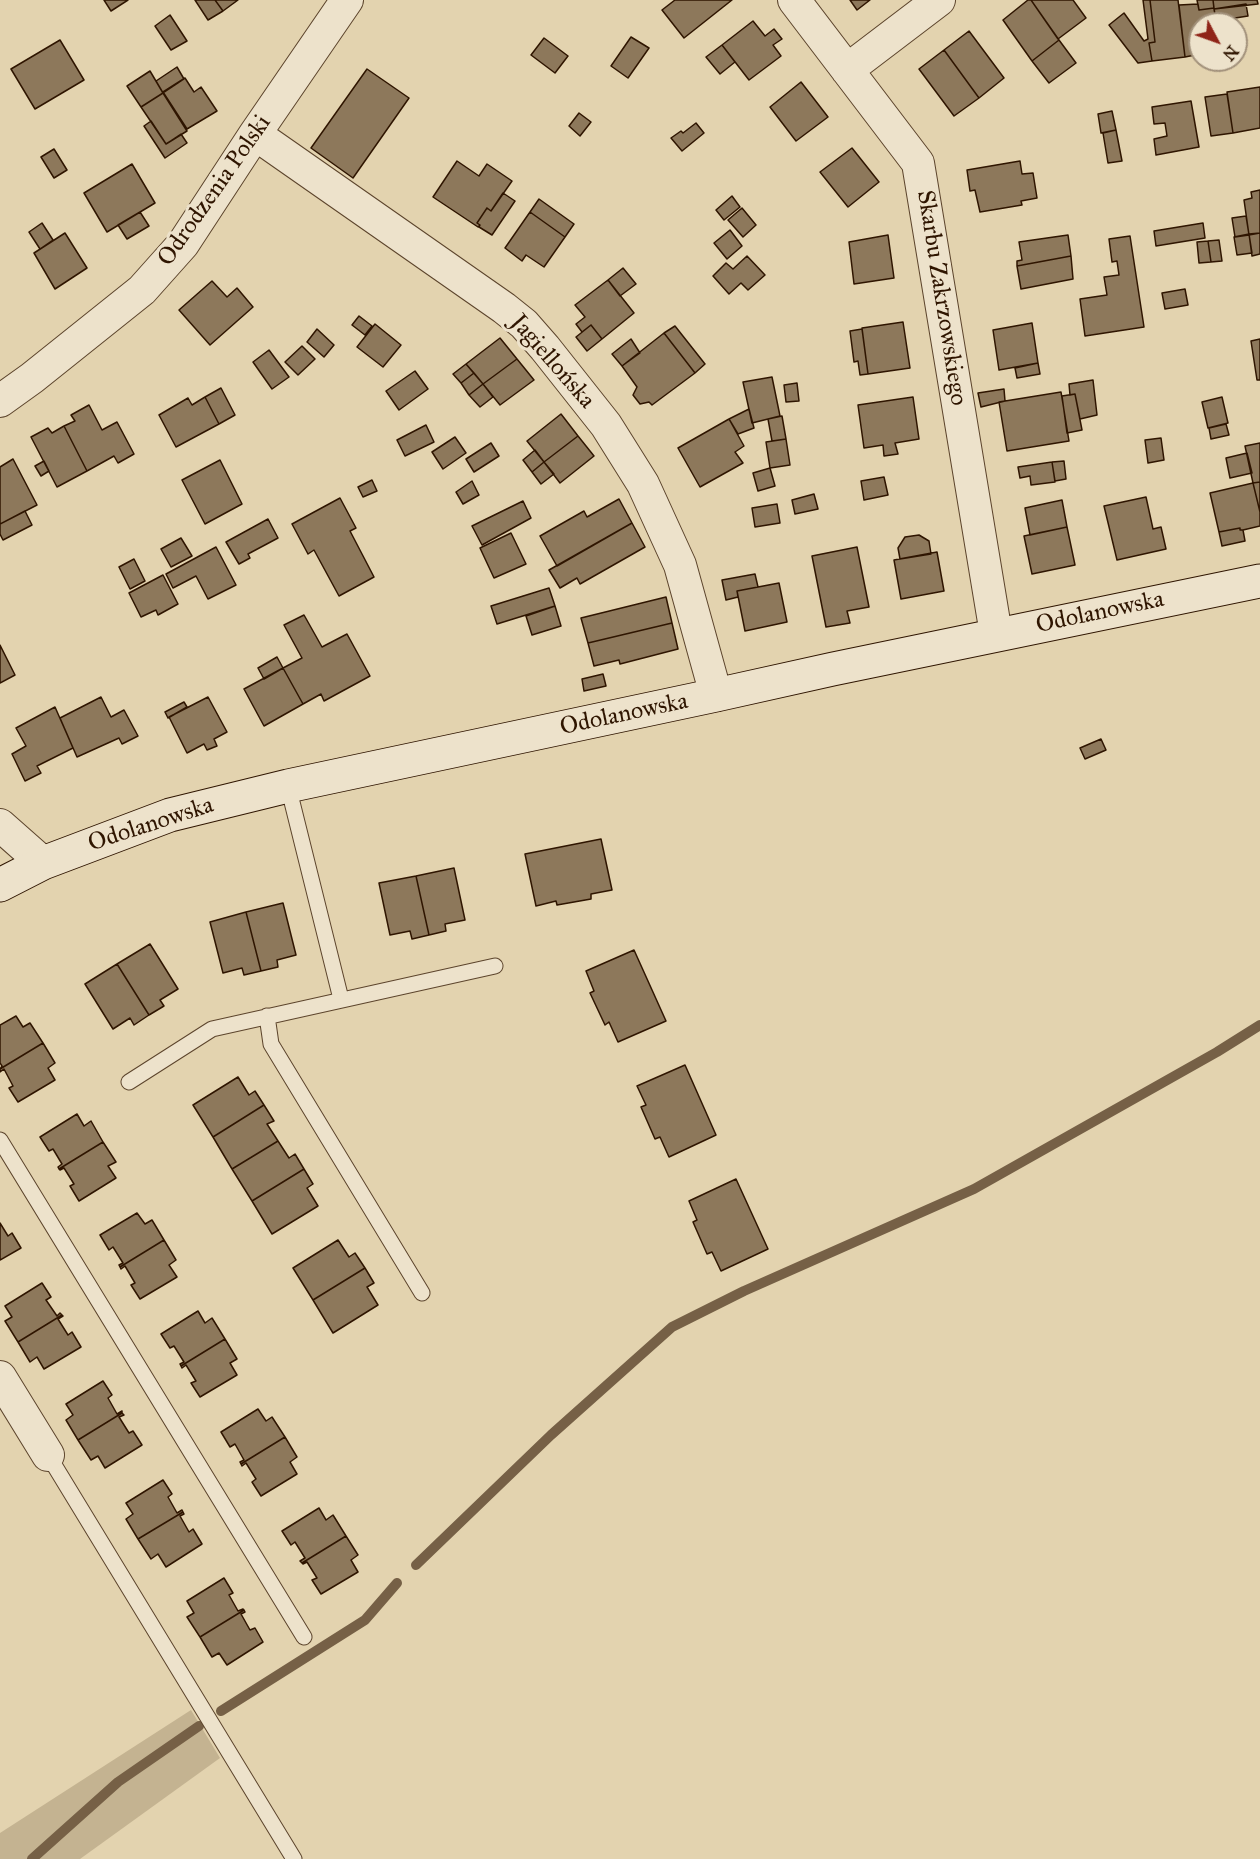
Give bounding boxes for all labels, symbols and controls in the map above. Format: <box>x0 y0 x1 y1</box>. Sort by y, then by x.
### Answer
north arrow <box>1188 12 1248 72</box>
text: N <box>1219 41 1242 64</box>
street label: Odrodzenia Polski <box>152 110 278 272</box>
street label: Skarbu Zakrzowskiego <box>910 188 972 408</box>
street label: Jagiellońska <box>503 309 601 415</box>
street label: Odolanowska <box>1033 585 1167 641</box>
street label: Odolanowska <box>557 687 691 743</box>
street label: Odolanowska <box>85 791 217 859</box>

